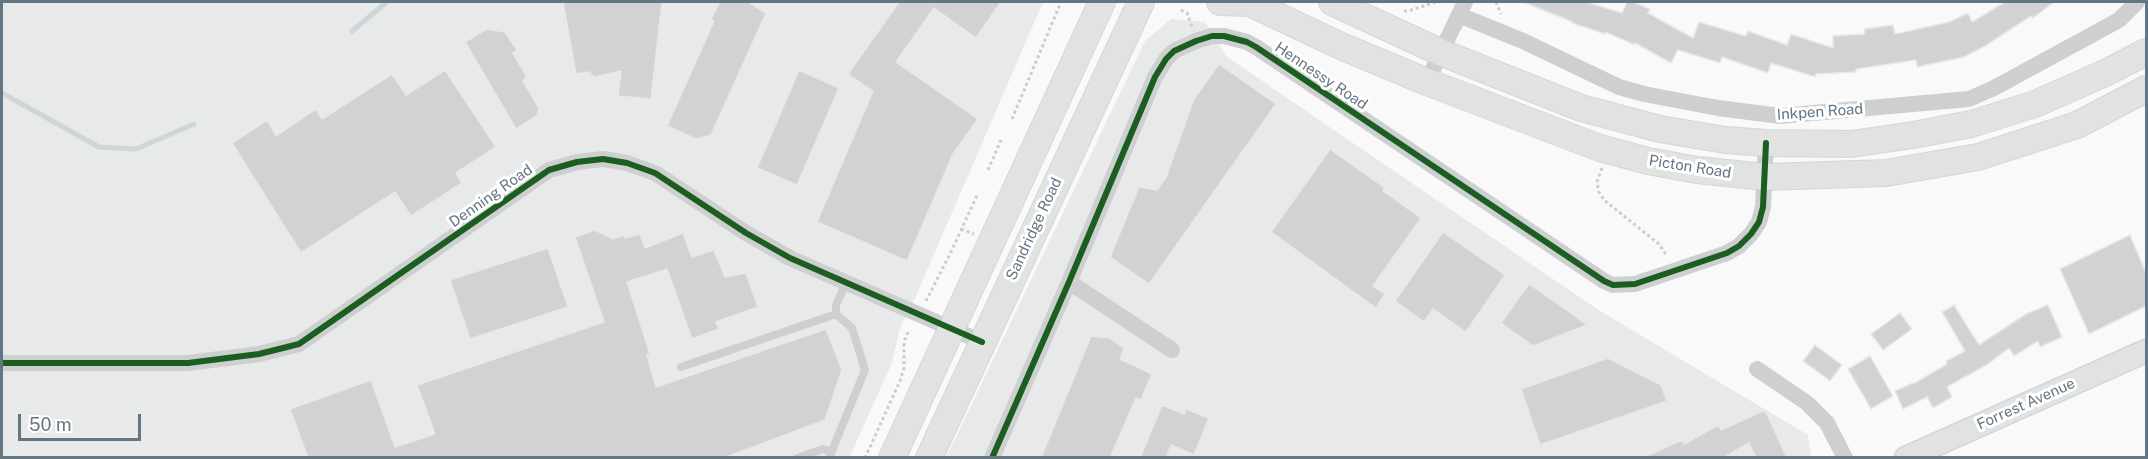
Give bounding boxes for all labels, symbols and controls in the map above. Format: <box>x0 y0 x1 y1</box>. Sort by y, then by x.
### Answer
street label: Hennessy Road <box>1271 38 1371 114</box>
street label: Inkpen Road <box>1776 100 1864 124</box>
street label: Picton Road <box>1648 152 1732 182</box>
street label: Denning Road <box>446 161 536 231</box>
street label: Sandridge Road <box>1002 175 1066 283</box>
street label: Forrest Avenue <box>1974 374 2078 434</box>
scale bar <box>21 402 144 440</box>
text: 50 m <box>29 414 72 435</box>

